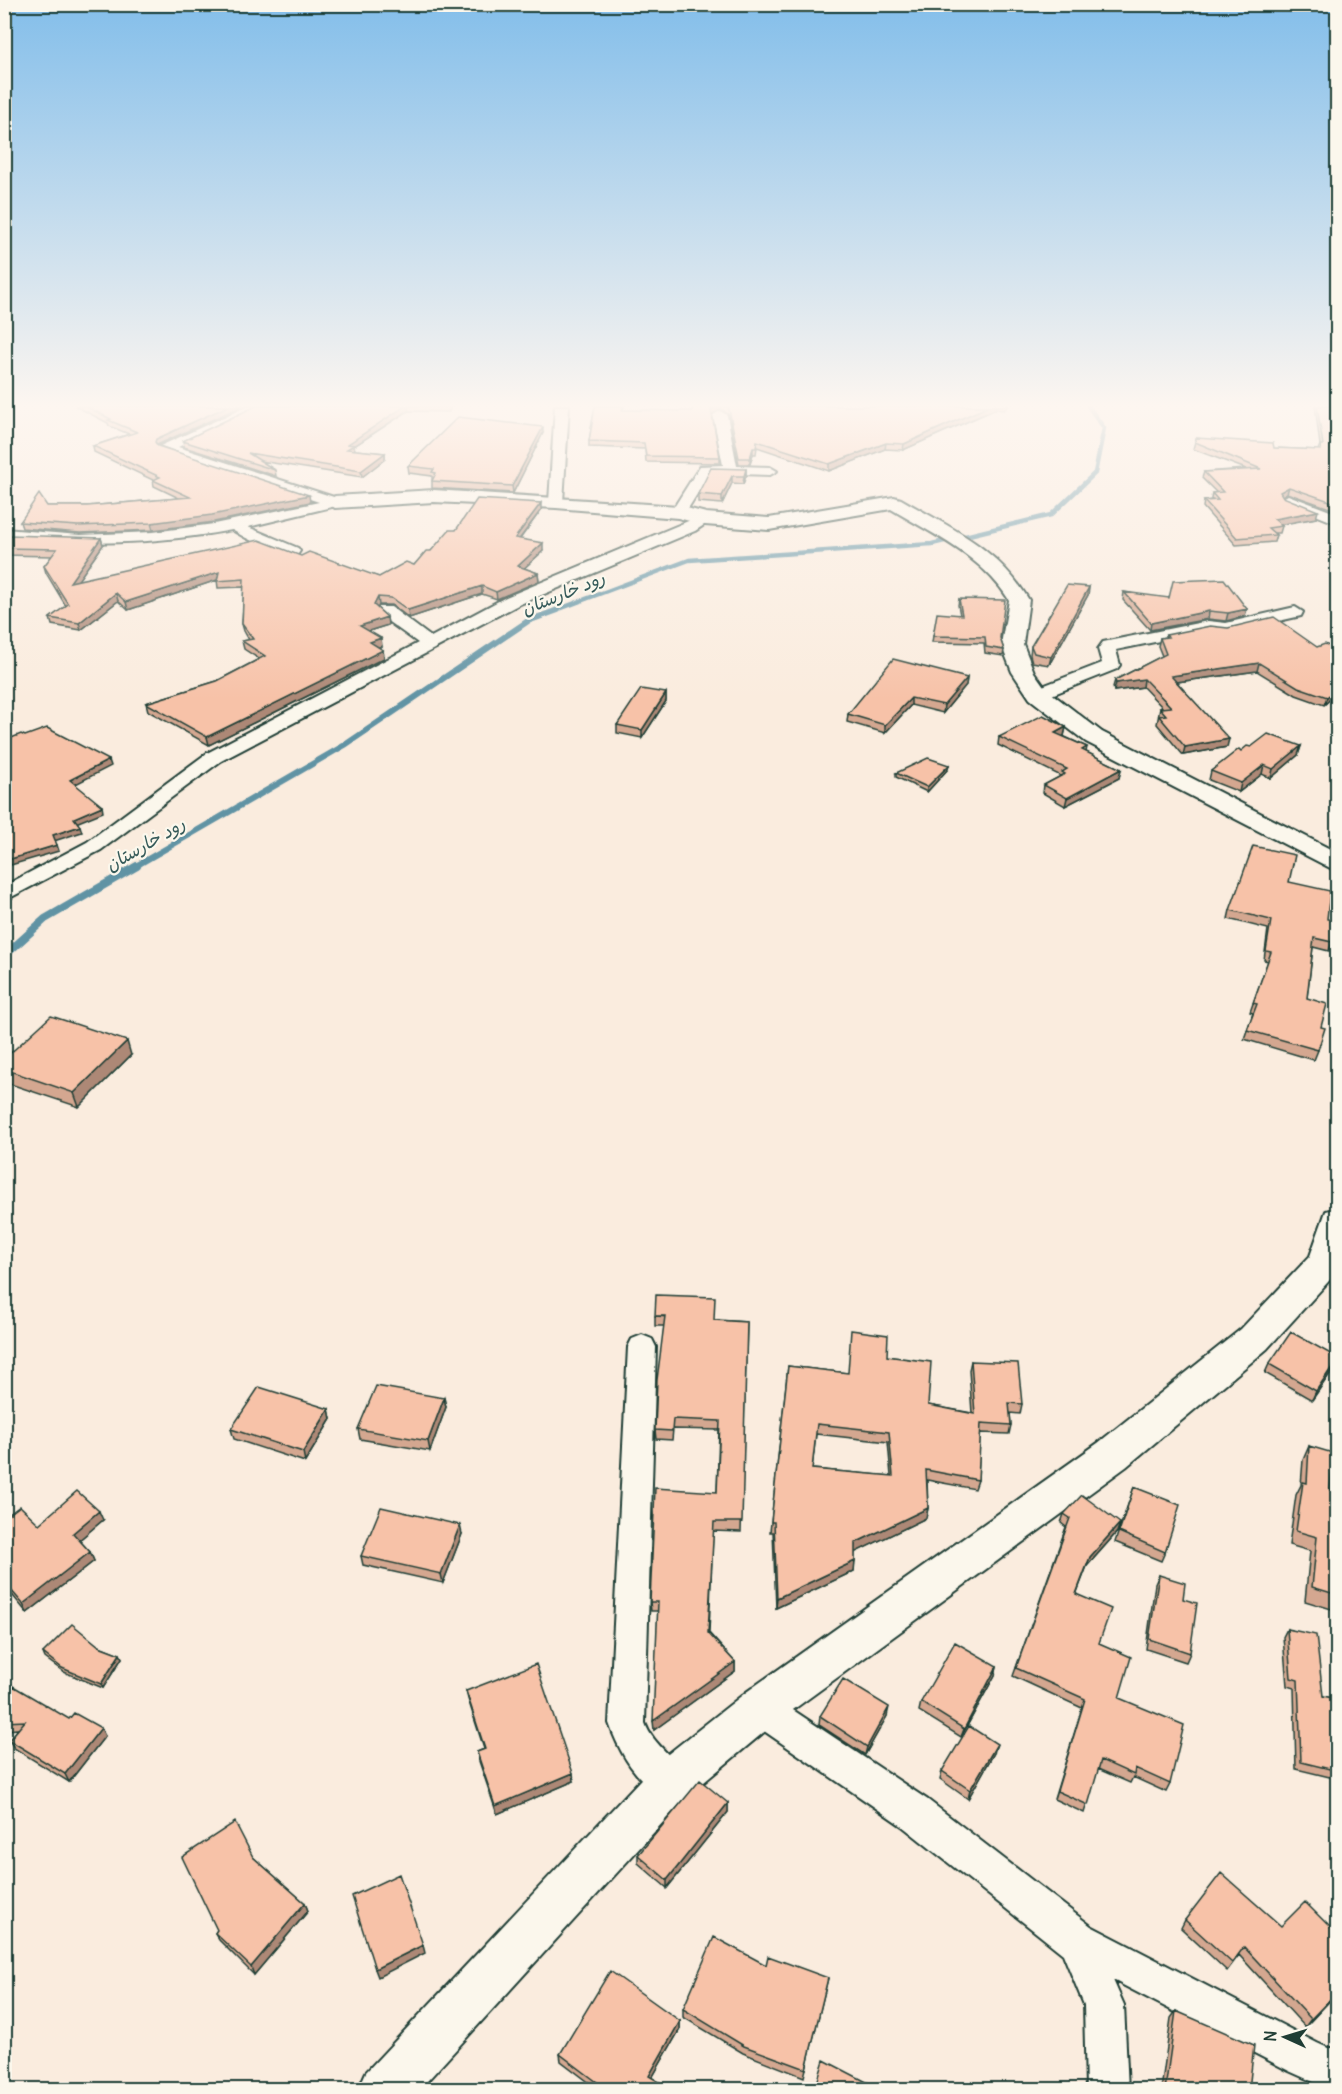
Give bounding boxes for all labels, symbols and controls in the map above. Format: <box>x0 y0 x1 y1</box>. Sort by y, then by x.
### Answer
water label: رود خارستان <box>518 566 608 620</box>
water label: رود خارستان <box>101 812 189 876</box>
north arrow <box>1255 2007 1315 2067</box>
text: N <box>1260 2030 1280 2042</box>

